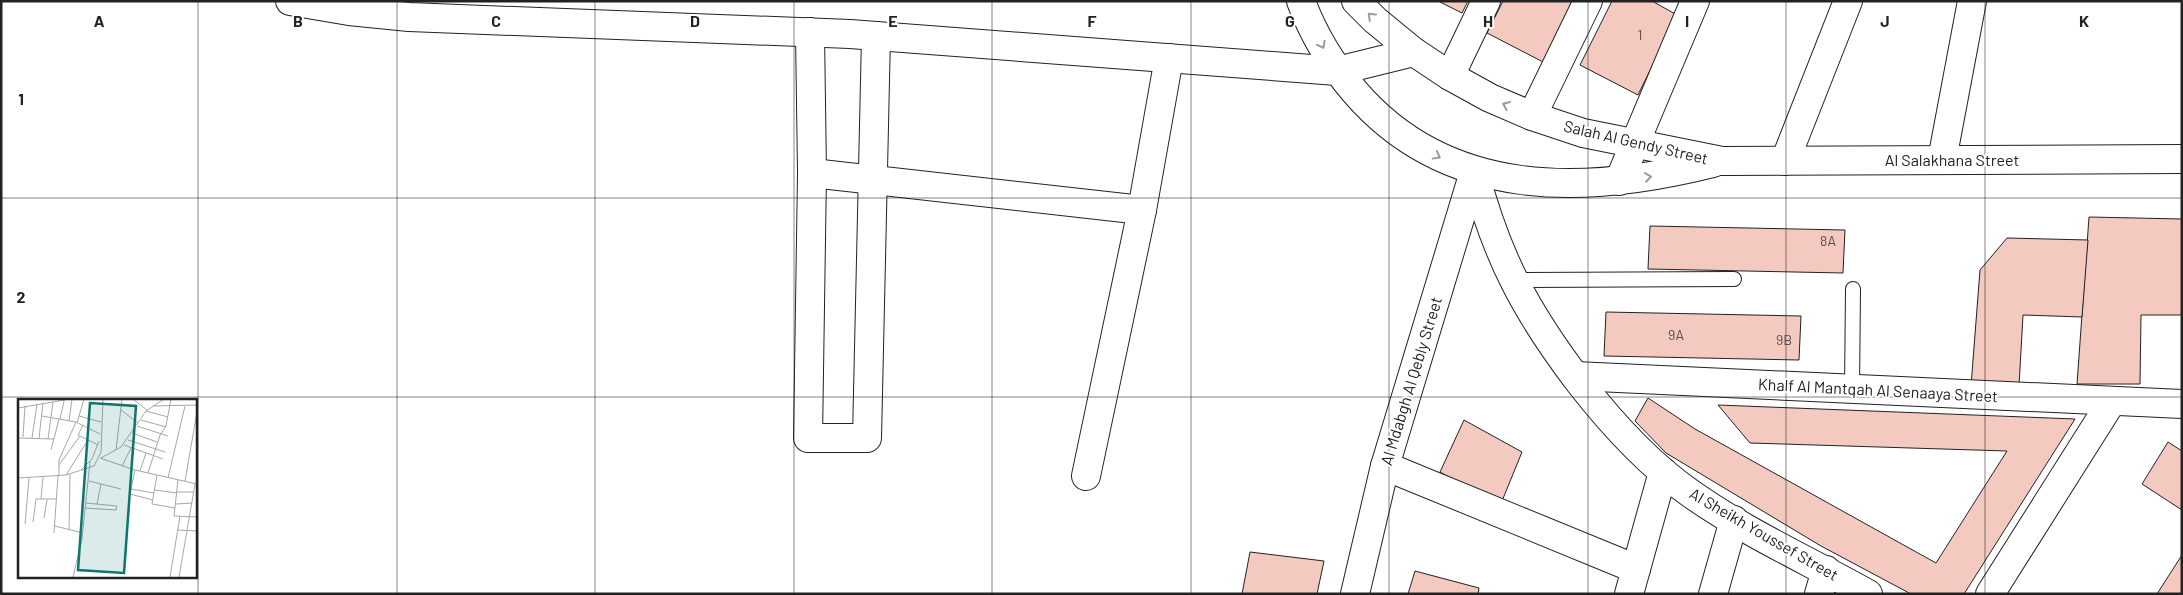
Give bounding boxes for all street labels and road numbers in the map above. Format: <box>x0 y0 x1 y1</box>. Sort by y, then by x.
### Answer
street label: Salah Al Gendy Street <box>1562 116 1710 167</box>
street label: Al Salakhana Street <box>1885 150 2019 169</box>
street label: Al Mdabgh Al Qebly Street <box>1376 294 1445 467</box>
street label: Khalf Al Mantqah Al Senaaya Street <box>1758 374 1998 405</box>
street label: Al Sheikh Youssef Street <box>1687 483 1842 584</box>

